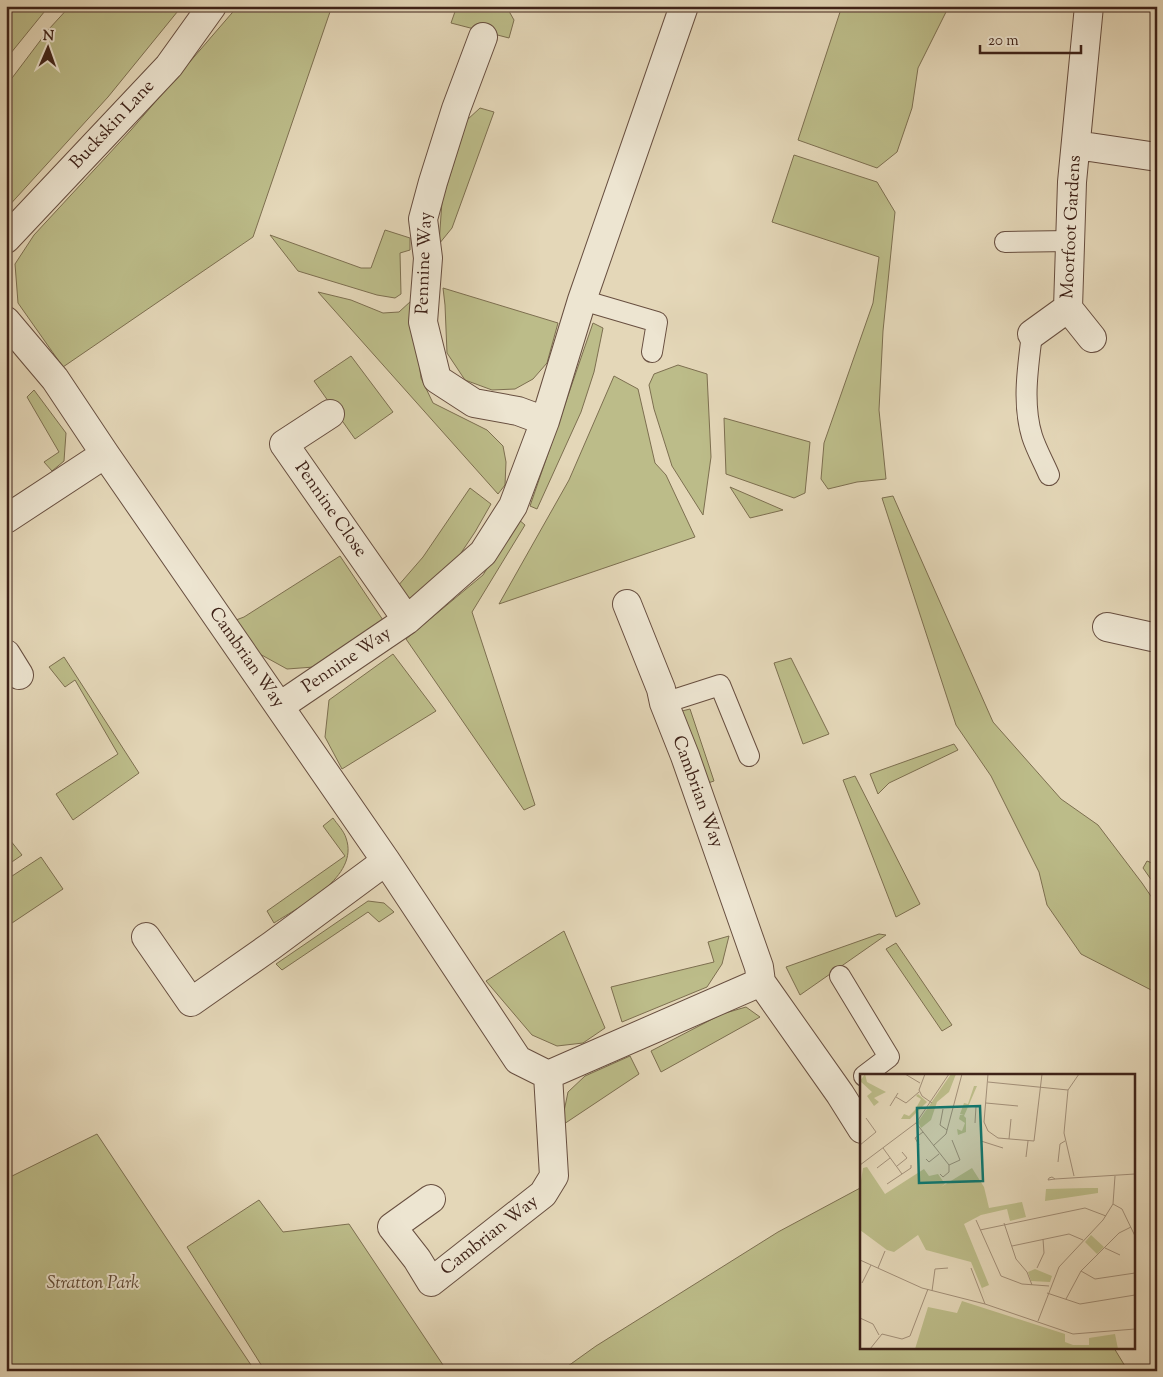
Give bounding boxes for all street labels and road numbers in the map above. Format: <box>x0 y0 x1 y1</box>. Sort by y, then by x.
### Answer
street label: Buckskin Lane <box>65 74 161 176</box>
street label: Moorfoot Gardens <box>1055 155 1089 299</box>
street label: Pennine Way <box>410 211 440 315</box>
street label: Pennine Close <box>287 457 373 563</box>
street label: Cambrian Way <box>202 602 290 714</box>
street label: Pennine Way <box>297 621 397 701</box>
street label: Cambrian Way <box>665 732 729 852</box>
street label: Cambrian Way <box>436 1190 544 1282</box>

